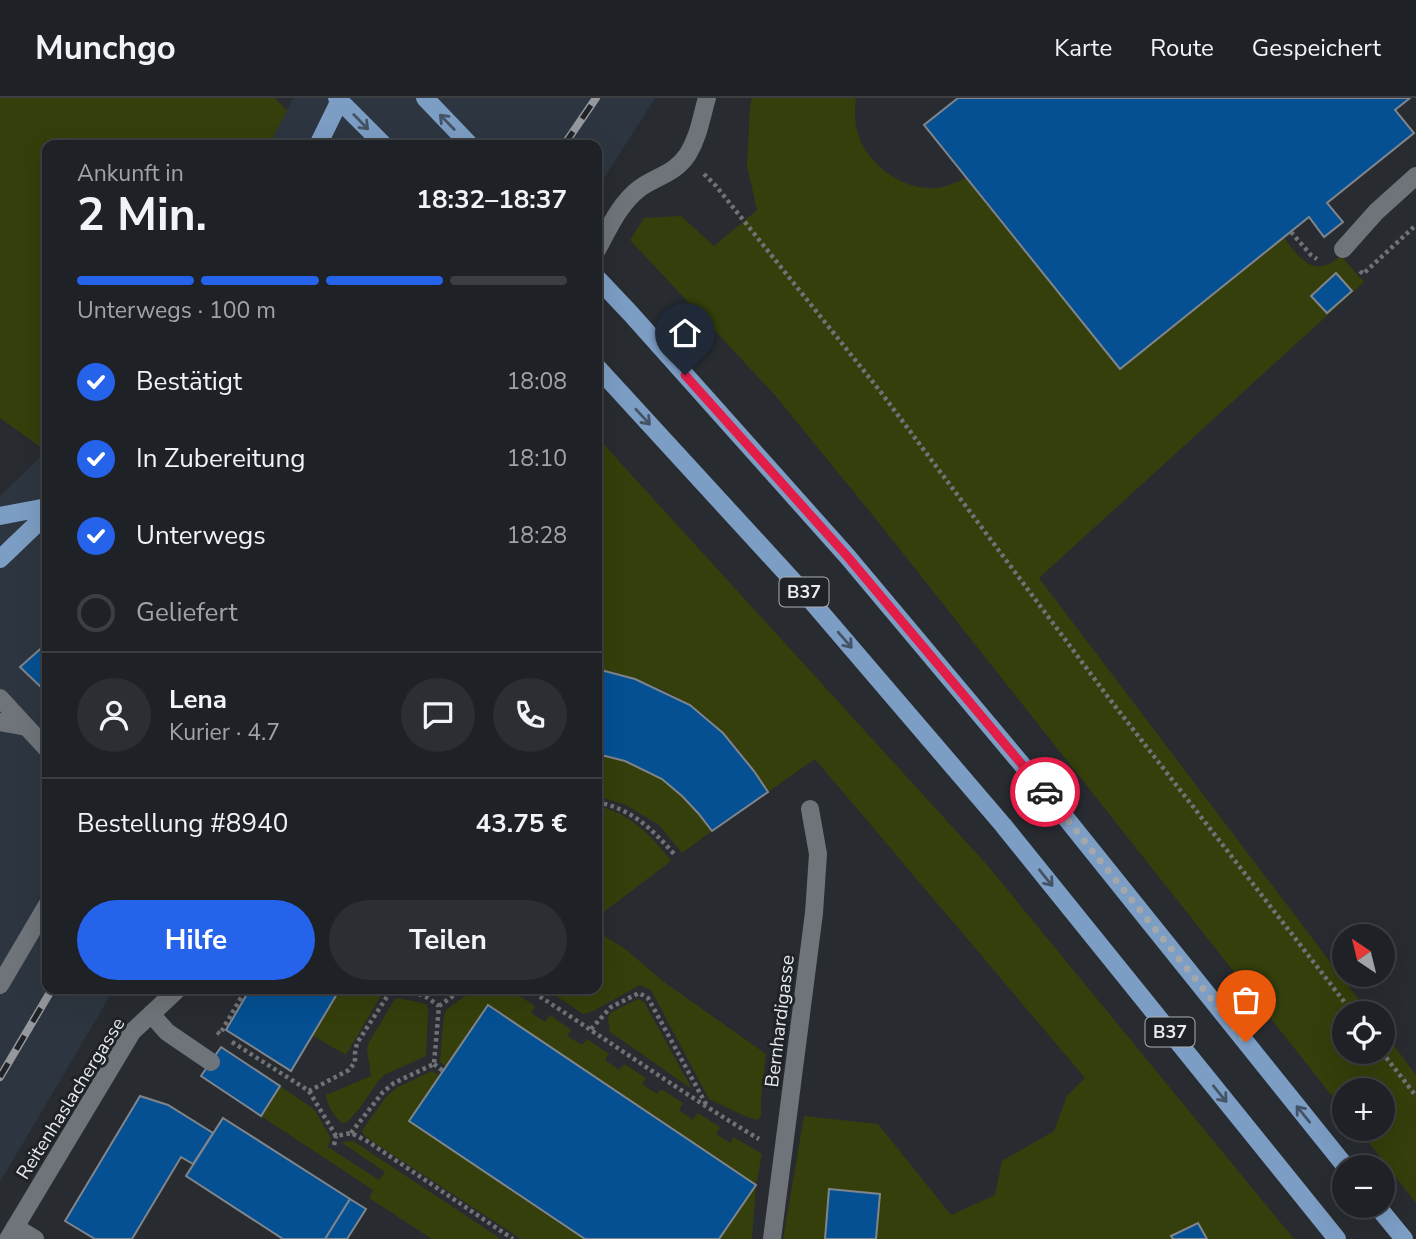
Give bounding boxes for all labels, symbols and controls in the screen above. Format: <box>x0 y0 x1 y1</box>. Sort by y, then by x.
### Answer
text: Munchgo <box>35 26 176 71</box>
text: Karte <box>1054 32 1112 64</box>
text: Route <box>1150 32 1214 64</box>
text: Gespeichert <box>1252 32 1381 64</box>
one-way arrow <box>352 113 369 130</box>
one-way arrow <box>439 113 456 130</box>
text: Ankunft in <box>77 158 184 189</box>
text: 18:32–18:37 <box>416 182 567 217</box>
text: 2 Min. <box>77 183 207 246</box>
text: Unterwegs · 100 m <box>77 295 276 326</box>
pin <box>655 303 715 375</box>
icon: home <box>666 314 704 352</box>
icon: check <box>77 363 115 401</box>
text: Bestätigt <box>136 364 242 399</box>
text: 18:08 <box>507 366 567 397</box>
one-way arrow <box>635 408 651 426</box>
icon: check <box>77 440 115 478</box>
text: In Zubereitung <box>136 441 305 476</box>
text: 18:10 <box>507 443 567 474</box>
icon: check <box>77 517 115 555</box>
text: Unterwegs <box>136 518 266 553</box>
text: 18:28 <box>507 520 567 551</box>
road number: B37 <box>780 578 828 606</box>
text: Geliefert <box>136 595 237 630</box>
one-way arrow <box>837 631 853 649</box>
button: person <box>77 678 151 752</box>
button: chat <box>401 678 475 752</box>
button: phone <box>493 678 567 752</box>
text: Lena <box>169 682 227 717</box>
text: Kurier · 4.7 <box>169 717 280 748</box>
courier <box>1010 757 1080 827</box>
icon: car <box>1026 773 1064 811</box>
text: Bestellung #8940 <box>77 806 288 841</box>
text: 43.75 € <box>476 806 567 841</box>
one-way arrow <box>1038 869 1054 887</box>
button: Hilfe <box>77 900 315 980</box>
button: Teilen <box>329 900 567 980</box>
north arrow <box>1332 924 1395 987</box>
map controls <box>1332 924 1395 1218</box>
street label: Bernhardigasse <box>759 953 801 1089</box>
pin <box>1216 970 1276 1042</box>
icon: bag <box>1227 981 1265 1019</box>
button: locate <box>1332 1001 1395 1064</box>
street label: Reitenhaslachergasse <box>11 1013 131 1184</box>
road number: B37 <box>1146 1017 1194 1046</box>
button: + <box>1332 1078 1395 1141</box>
one-way arrow <box>1212 1084 1227 1102</box>
one-way arrow <box>1296 1105 1311 1124</box>
button: − <box>1332 1155 1395 1218</box>

